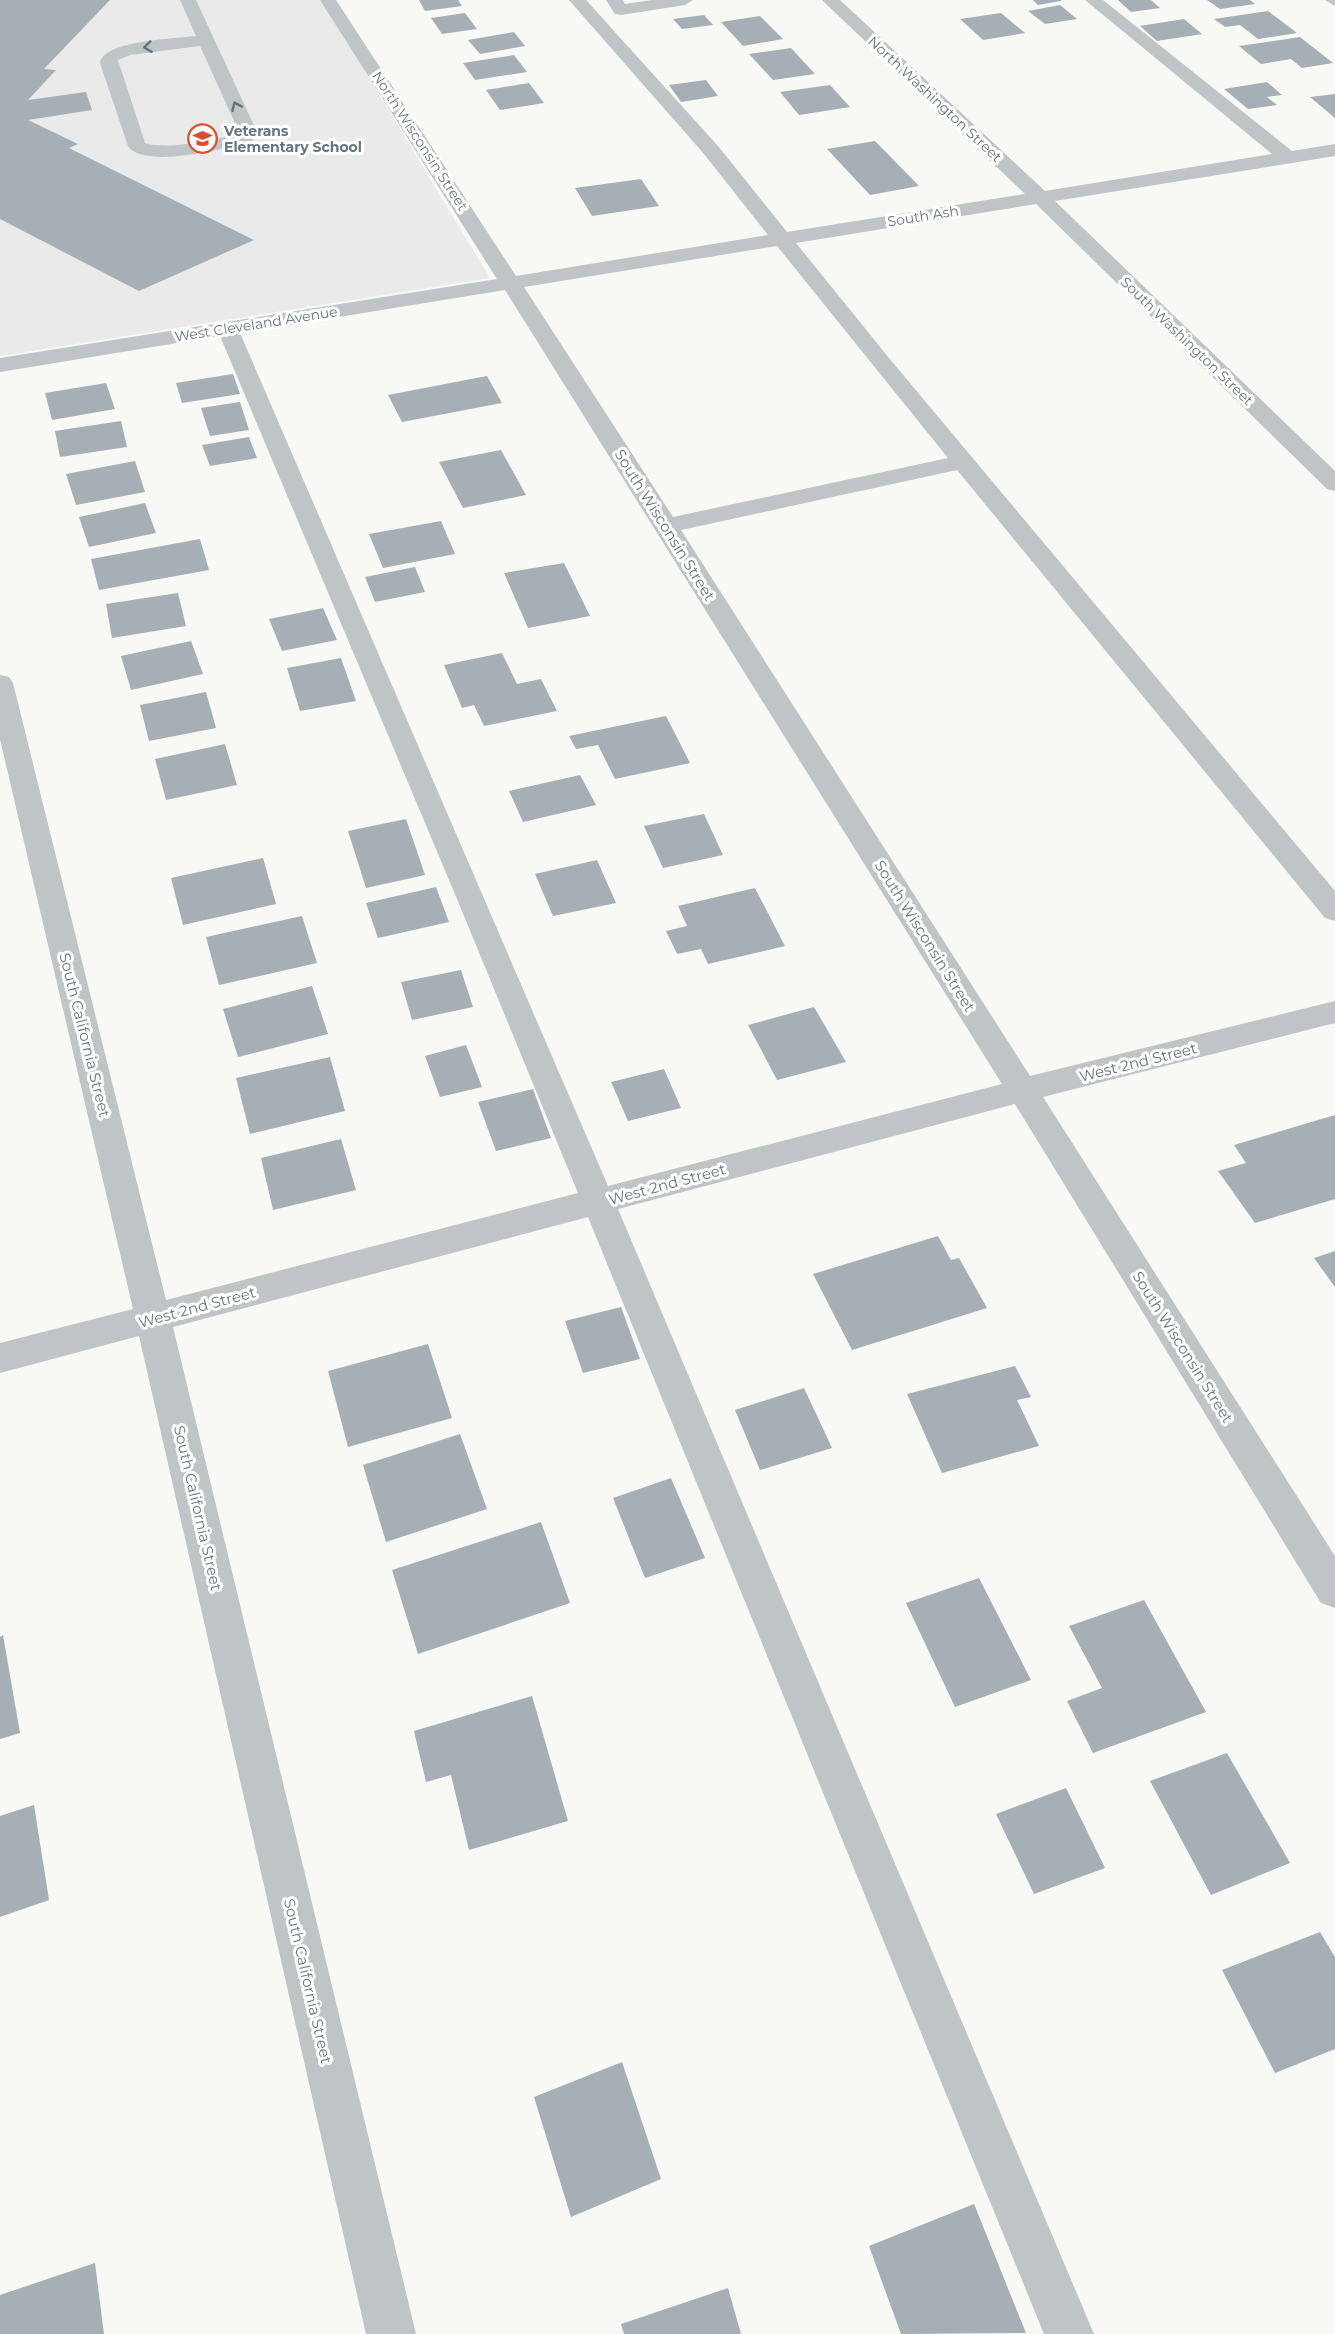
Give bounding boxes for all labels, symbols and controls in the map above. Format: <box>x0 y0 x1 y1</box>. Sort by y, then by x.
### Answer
street label: North Washington Street <box>864 32 1006 166</box>
one-way arrow <box>144 41 153 53</box>
street label: North Wisconsin Street <box>368 68 472 214</box>
one-way arrow <box>231 101 243 112</box>
place label: Veterans Elementary School <box>223 122 362 156</box>
school or university icon: Veterans Elementary School <box>187 123 219 155</box>
street label: South Ash <box>886 201 960 231</box>
street label: South Washington Street <box>1117 273 1257 409</box>
street label: West Cleveland Avenue <box>173 302 339 346</box>
street label: South Wisconsin Street <box>611 446 719 604</box>
street label: South Wisconsin Street <box>871 857 979 1015</box>
street label: South California Street <box>55 951 115 1119</box>
street label: West 2nd Street <box>1077 1038 1199 1086</box>
street label: West 2nd Street <box>606 1159 728 1209</box>
street label: South Wisconsin Street <box>1129 1268 1237 1426</box>
street label: West 2nd Street <box>136 1282 258 1332</box>
street label: South California Street <box>170 1424 226 1592</box>
street label: South California Street <box>280 1897 336 2065</box>

